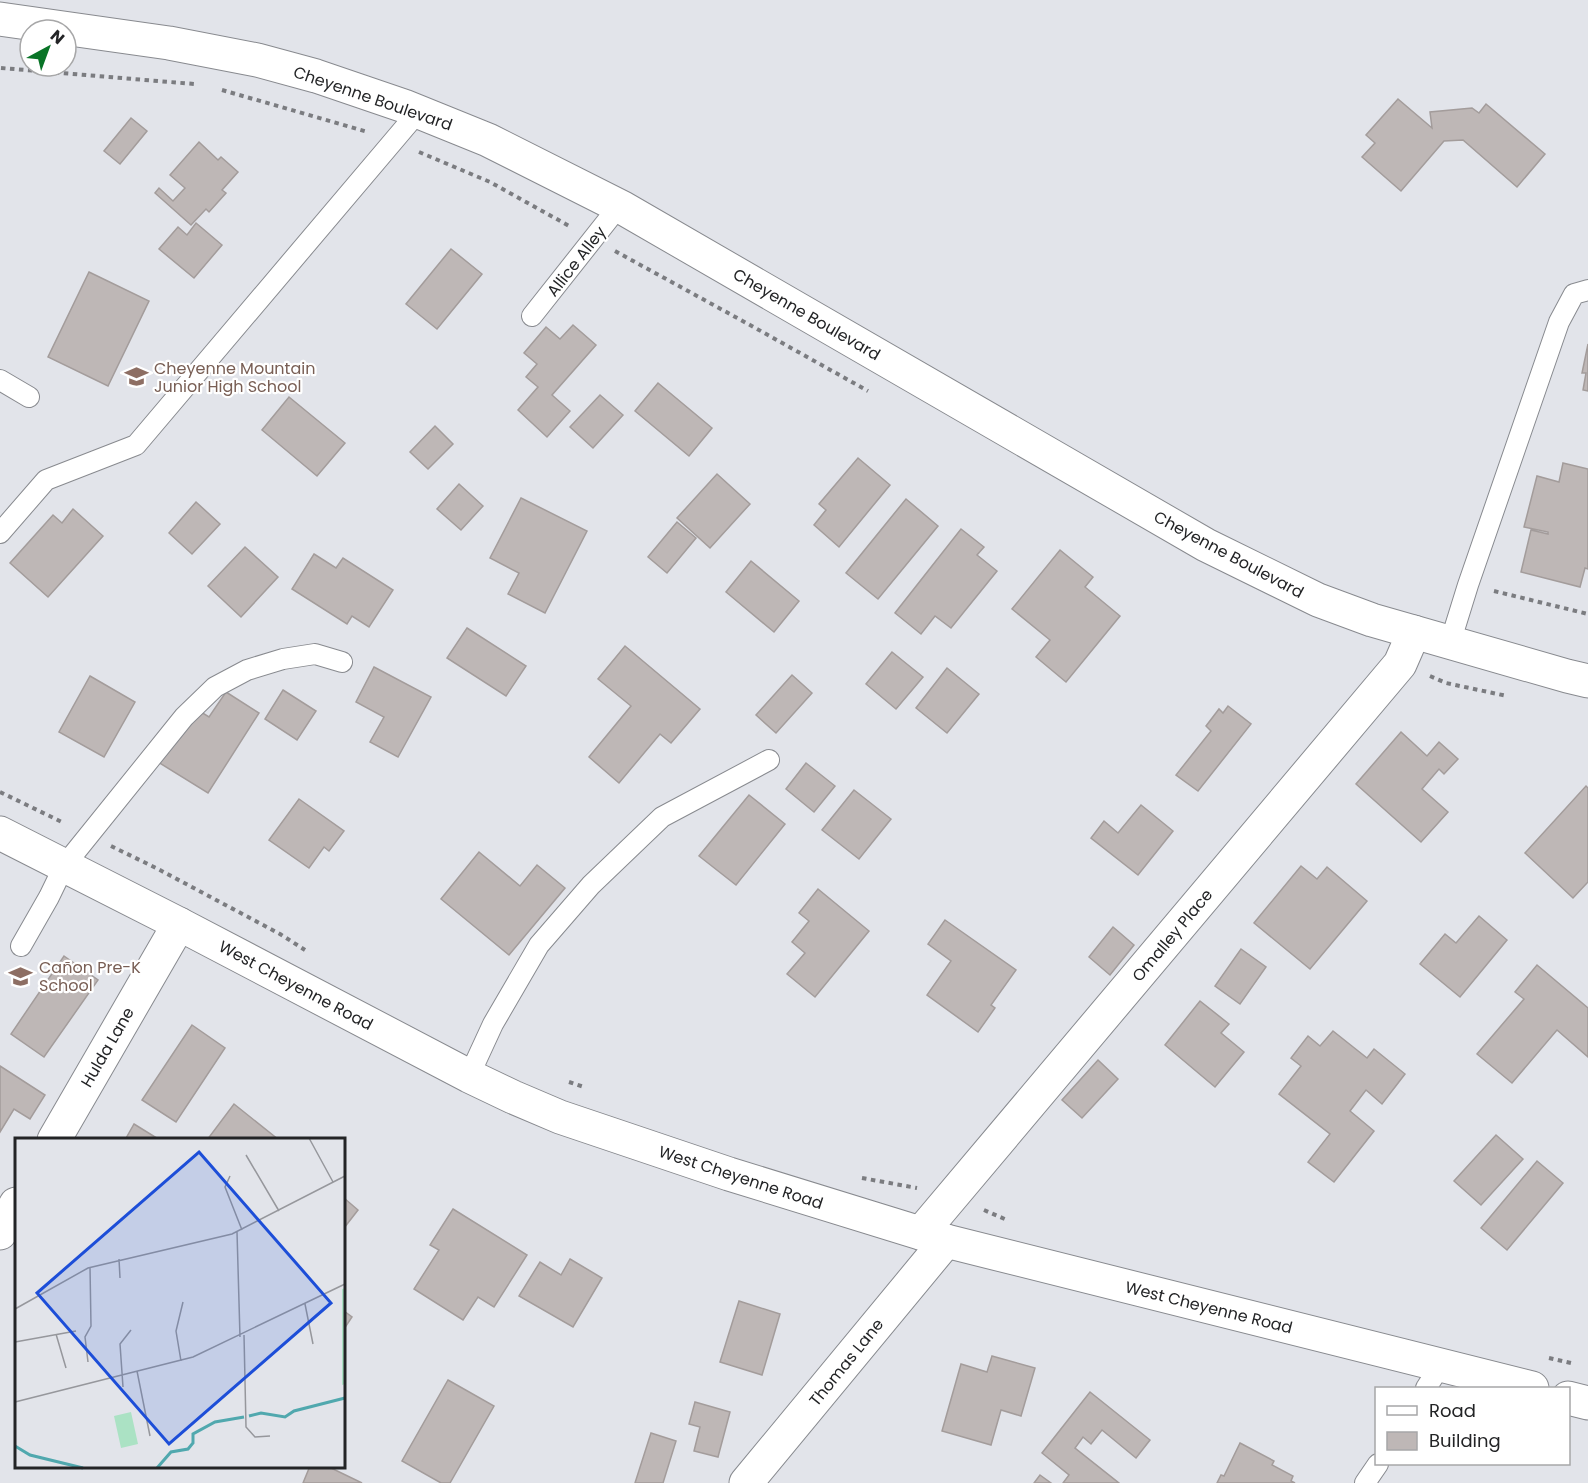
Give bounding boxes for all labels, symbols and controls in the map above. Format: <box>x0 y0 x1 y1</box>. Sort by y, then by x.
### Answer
north arrow <box>18 18 78 78</box>
text: N <box>45 24 70 50</box>
street label: Cheyenne Boulevard <box>290 60 455 137</box>
street label: Allice Alley <box>541 221 611 302</box>
street label: Cheyenne Boulevard <box>729 263 885 366</box>
place label: Cheyenne Mountain Junior High School <box>154 357 315 398</box>
school or university icon: Cheyenne Mountain Junior High School <box>123 364 149 390</box>
street label: Cheyenne Boulevard <box>1150 505 1308 604</box>
street label: Omalley Place <box>1127 884 1218 987</box>
street label: West Cheyenne Road <box>215 935 377 1036</box>
place label: Cañon Pre-K School <box>39 956 141 997</box>
school or university icon: Cañon Pre-K School <box>8 963 34 989</box>
street label: Hulda Lane <box>75 1003 140 1092</box>
inset map <box>15 1138 345 1468</box>
street label: West Cheyenne Road <box>656 1140 826 1215</box>
street label: West Cheyenne Road <box>1123 1276 1295 1339</box>
street label: Thomas Lane <box>804 1313 889 1411</box>
legend <box>1375 1387 1570 1465</box>
text: Road <box>1429 1398 1476 1423</box>
text: Building <box>1429 1428 1501 1453</box>

